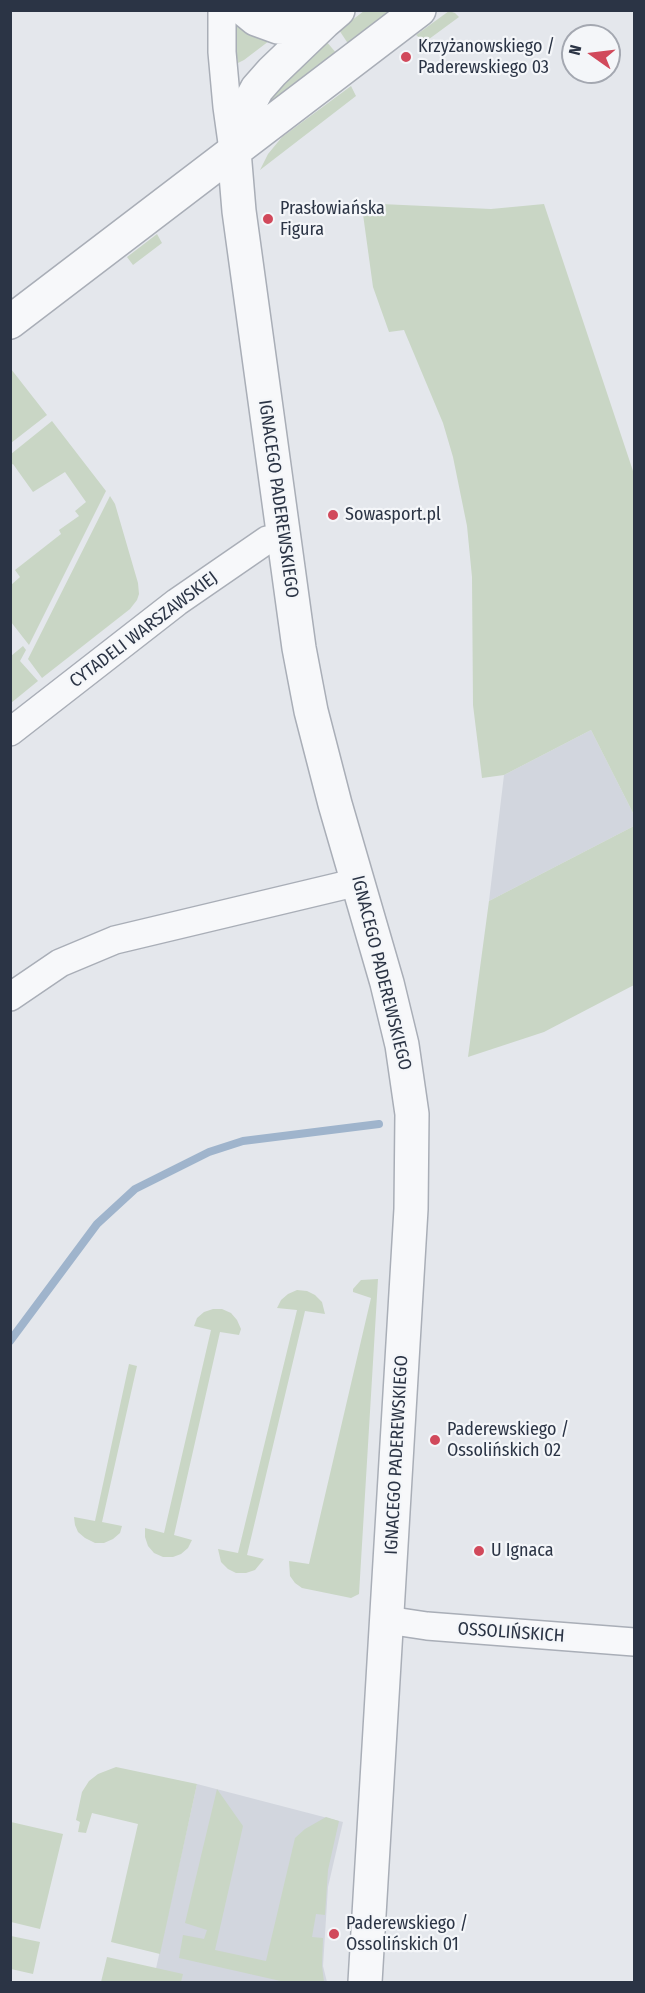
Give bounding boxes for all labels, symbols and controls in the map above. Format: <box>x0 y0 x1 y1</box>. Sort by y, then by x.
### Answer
north arrow <box>561 24 621 84</box>
place label: Krzyżanowskiego / Paderewskiego 03 <box>418 36 555 78</box>
text: N <box>565 43 585 57</box>
marker: Krzyżanowskiego / Paderewskiego 03 <box>399 50 413 64</box>
place label: Prasłowiańska Figura <box>280 198 385 240</box>
marker: Prasłowiańska Figura <box>261 212 275 226</box>
street label: IGNACEGO PADEREWSKIEGO <box>253 399 303 599</box>
place label: Sowasport.pl <box>345 504 441 526</box>
marker: Sowasport.pl <box>326 508 340 522</box>
street label: CYTADELI WARSZAWSKIEJ <box>66 567 222 693</box>
street label: IGNACEGO PADEREWSKIEGO <box>346 873 416 1073</box>
street label: IGNACEGO PADEREWSKIEGO <box>381 1355 413 1555</box>
place label: Paderewskiego / Ossolińskich 02 <box>447 1419 569 1462</box>
marker: Paderewskiego / Ossolińskich 02 <box>428 1433 442 1447</box>
place label: U Ignaca <box>491 1540 554 1562</box>
marker: U Ignaca <box>472 1544 486 1558</box>
street label: OSSOLIŃSKICH <box>457 1618 565 1648</box>
place label: Paderewskiego / Ossolińskich 01 <box>346 1913 468 1956</box>
marker: Paderewskiego / Ossolińskich 01 <box>327 1927 341 1941</box>

